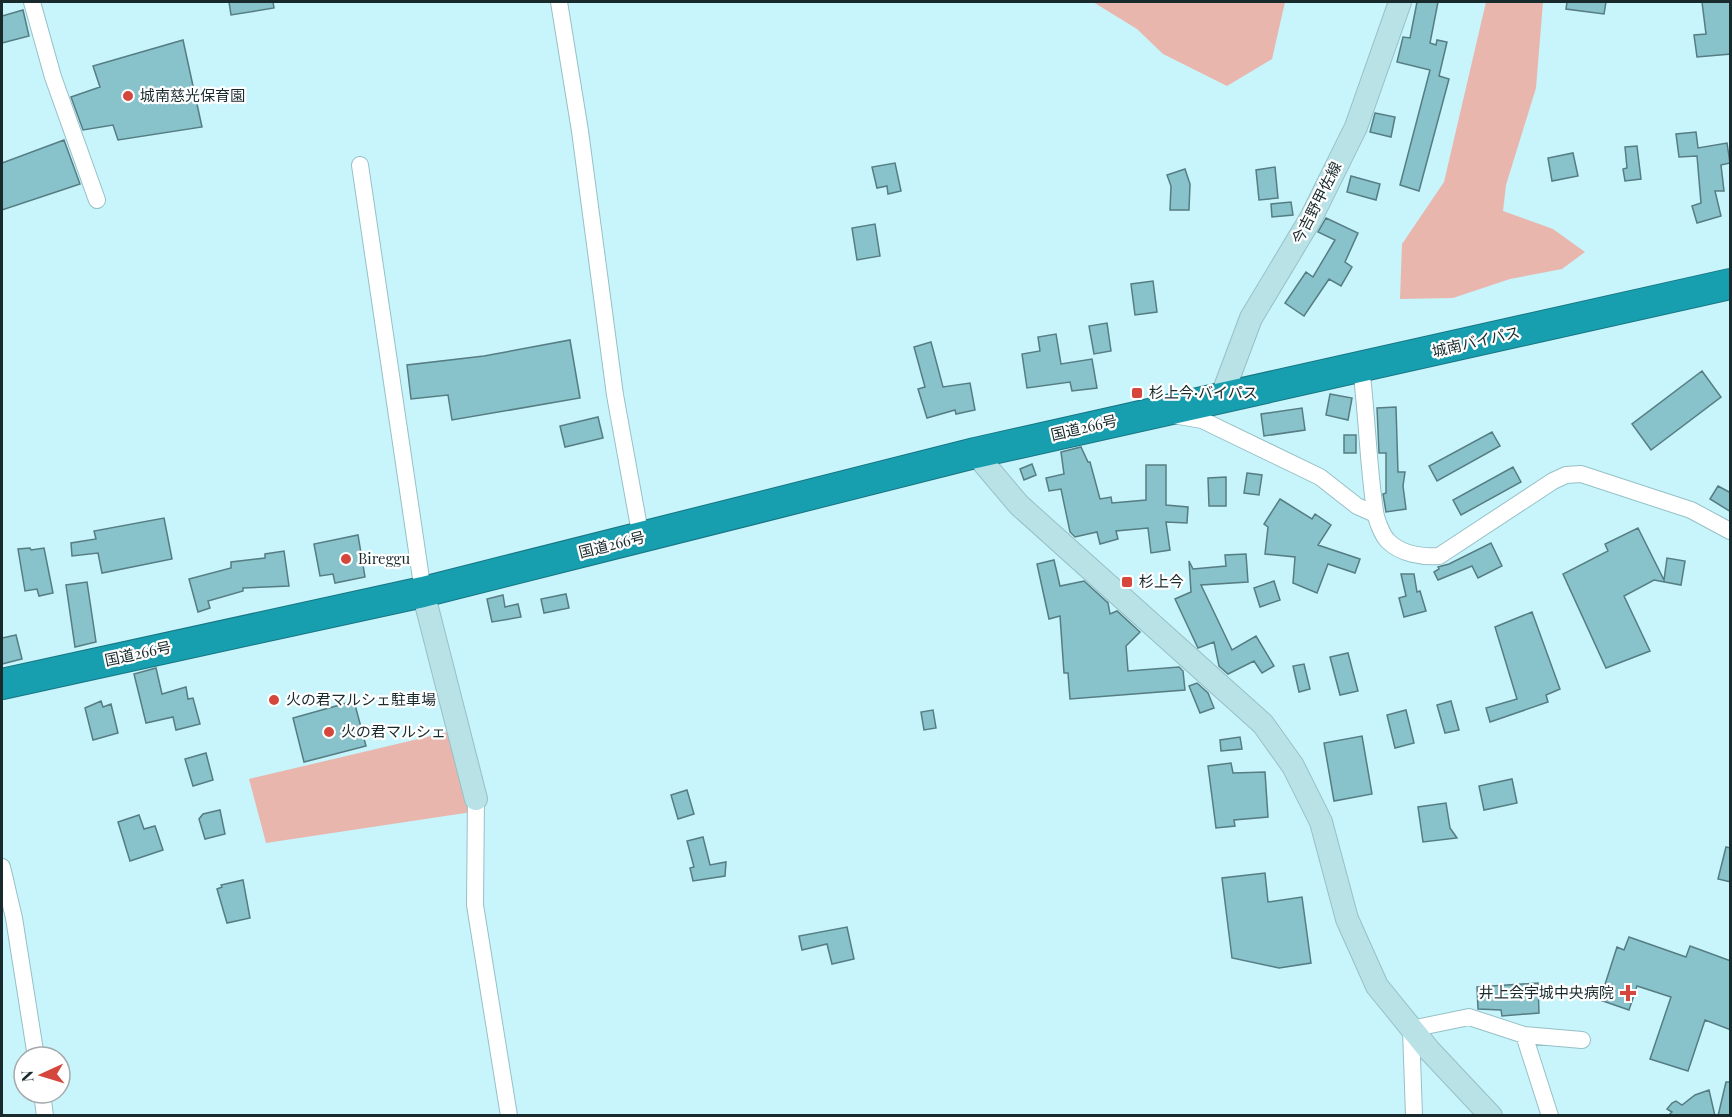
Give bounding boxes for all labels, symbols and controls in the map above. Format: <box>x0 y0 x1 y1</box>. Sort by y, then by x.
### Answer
place label: 城南慈光保育園 <box>140 85 245 105</box>
marker: 城南慈光保育園 <box>121 89 135 103</box>
street label: 今吉野甲佐線 <box>1287 158 1345 247</box>
street label: 城南バイパス <box>1430 321 1522 361</box>
place label: 杉上今·バイパス <box>1149 382 1258 402</box>
marker: 杉上今·バイパス <box>1130 386 1144 400</box>
street label: 国道266号 <box>1049 410 1119 444</box>
street label: 国道266号 <box>576 526 647 562</box>
place label: Bireggu <box>358 548 410 568</box>
marker: Bireggu <box>339 552 353 566</box>
place label: 杉上今 <box>1139 571 1184 591</box>
marker: 杉上今 <box>1120 575 1134 589</box>
street label: 国道266号 <box>103 636 173 670</box>
place label: 火の君マルシェ駐車場 <box>286 689 436 709</box>
marker: 火の君マルシェ駐車場 <box>267 693 281 707</box>
place label: 火の君マルシェ <box>341 721 446 741</box>
marker: 火の君マルシェ <box>322 725 336 739</box>
place label: 井上会宇城中央病院 <box>1479 982 1614 1002</box>
marker: 井上会宇城中央病院 <box>1619 984 1637 1002</box>
north arrow <box>12 1045 72 1105</box>
text: N <box>16 1069 37 1083</box>

